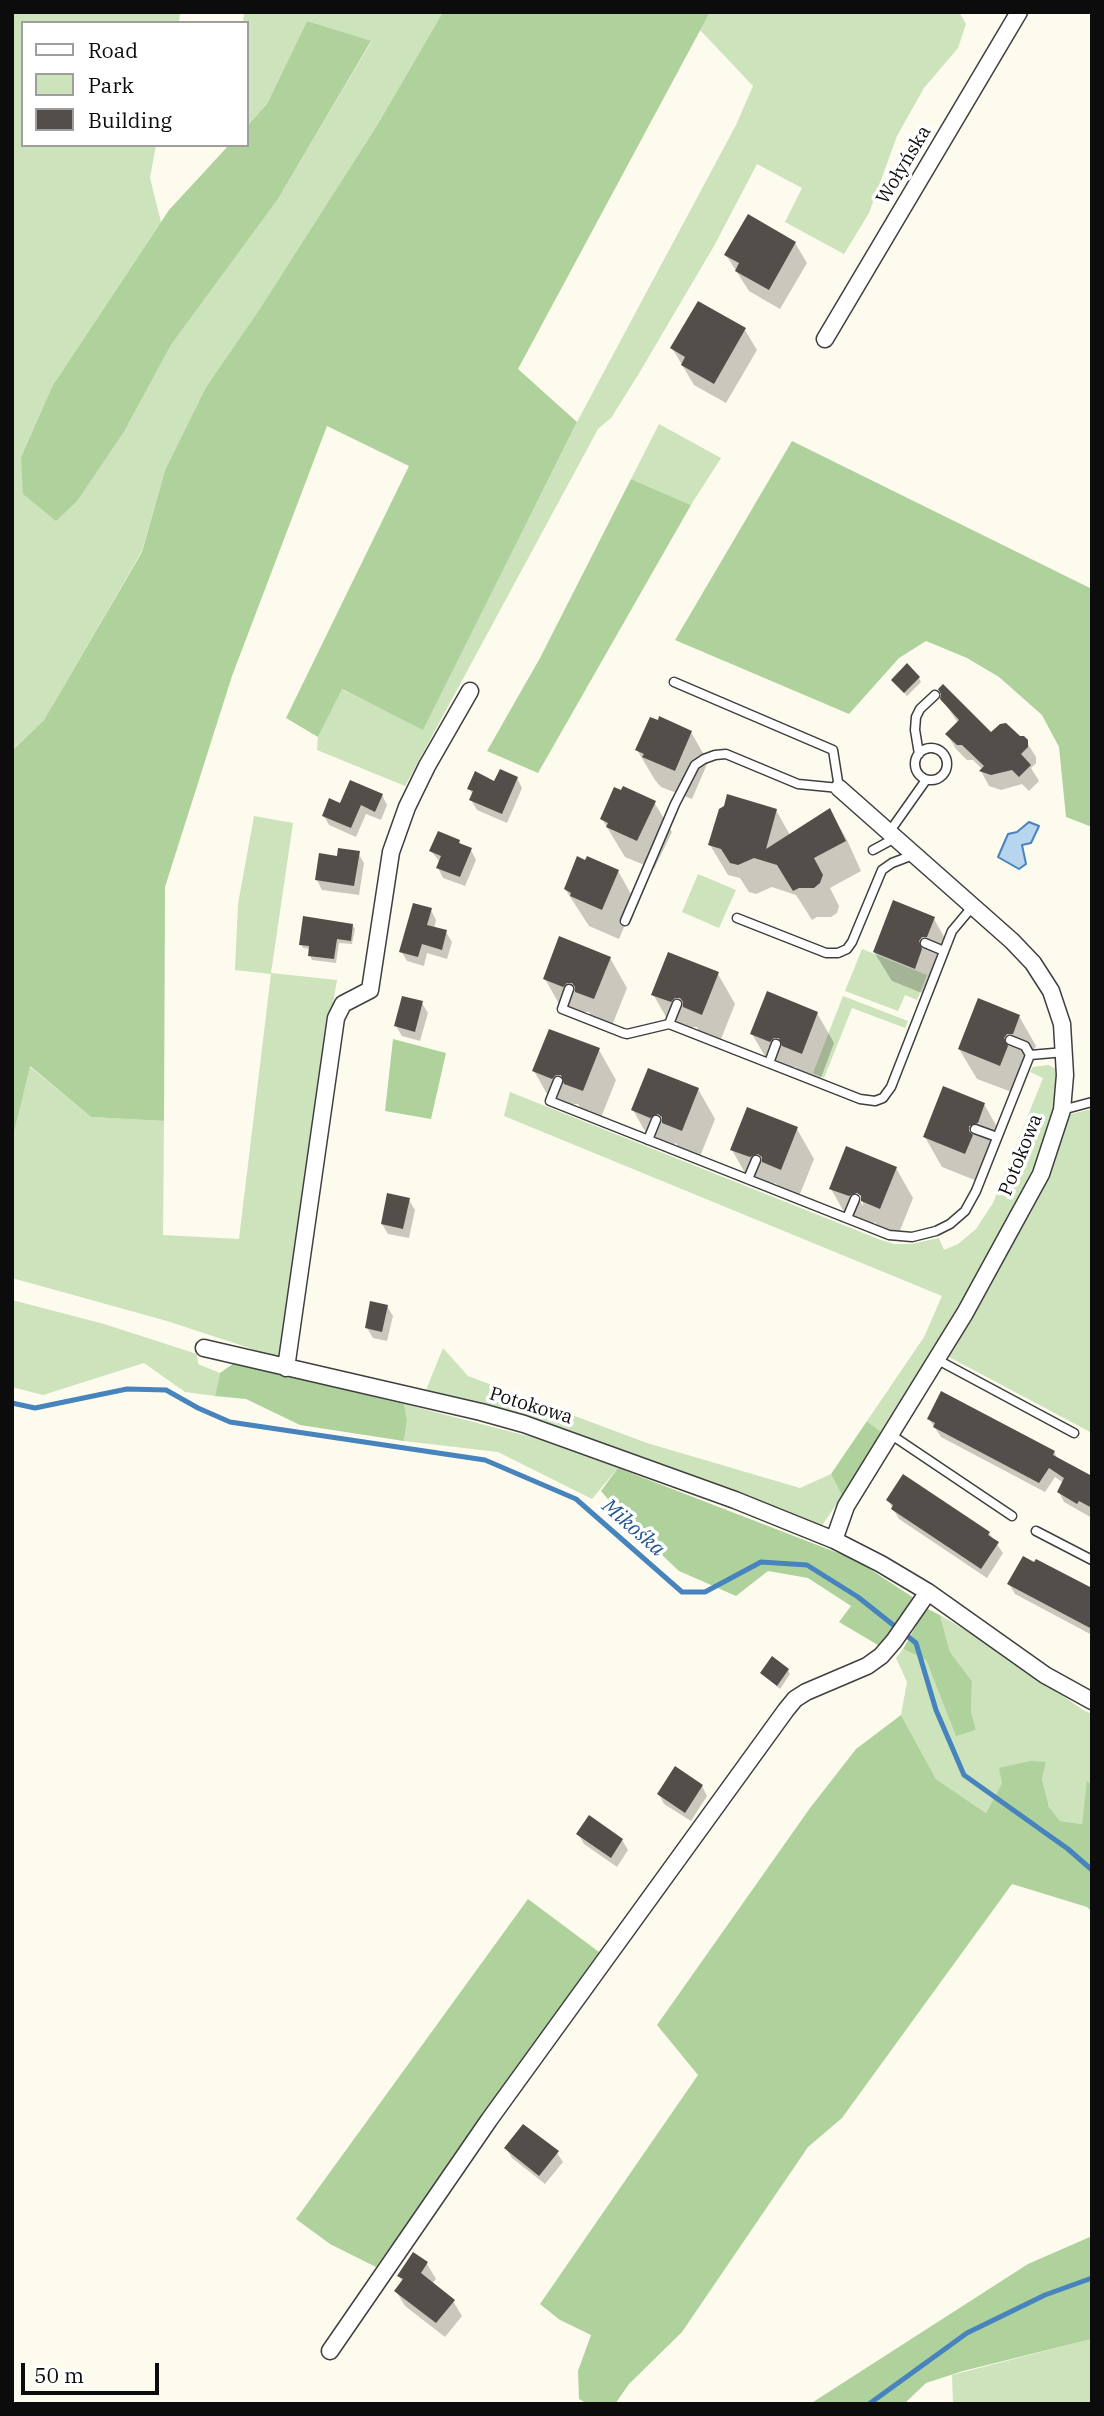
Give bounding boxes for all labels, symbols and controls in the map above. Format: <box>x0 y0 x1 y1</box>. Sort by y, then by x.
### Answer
legend <box>21 21 248 147</box>
text: Road <box>88 36 138 64</box>
text: Park <box>88 71 134 99</box>
text: Building <box>88 106 172 134</box>
street label: Wołyńska <box>872 122 936 208</box>
street label: Potokowa <box>994 1111 1048 1199</box>
street label: Potokowa <box>487 1383 575 1429</box>
water label: Mikośka <box>596 1494 670 1562</box>
scale bar <box>24 2350 163 2394</box>
text: 50 m <box>34 2361 84 2389</box>

